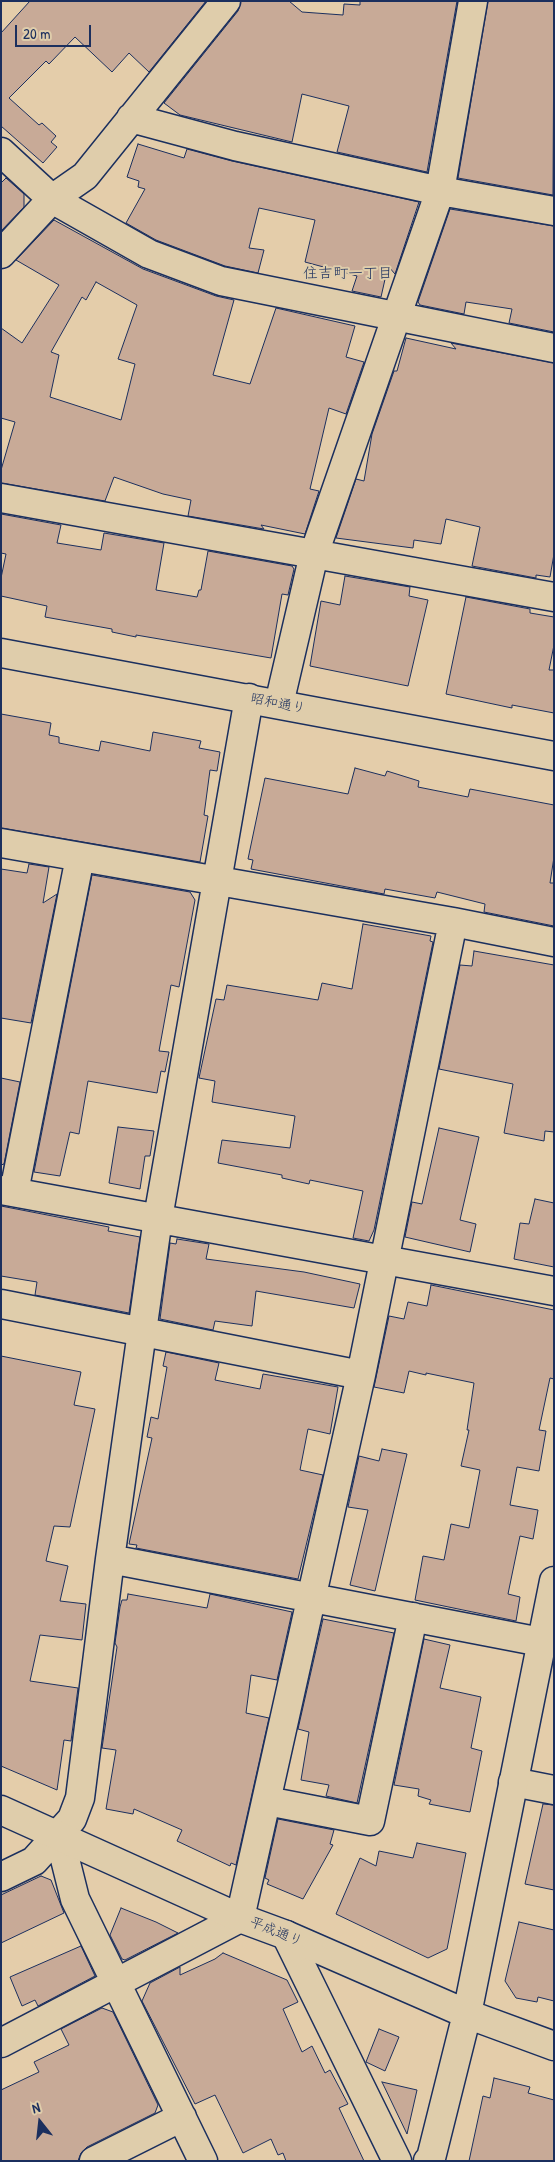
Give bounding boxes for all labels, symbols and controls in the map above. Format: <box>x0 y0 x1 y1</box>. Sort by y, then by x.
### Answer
scale bar <box>18 15 94 47</box>
text: 20 m <box>23 23 50 44</box>
district label: 住吉町一丁目 <box>303 265 393 283</box>
street label: 昭和通り <box>249 690 307 718</box>
street label: 平成通り <box>247 1914 305 1950</box>
north arrow <box>15 2097 65 2147</box>
text: N <box>30 2097 42 2117</box>

